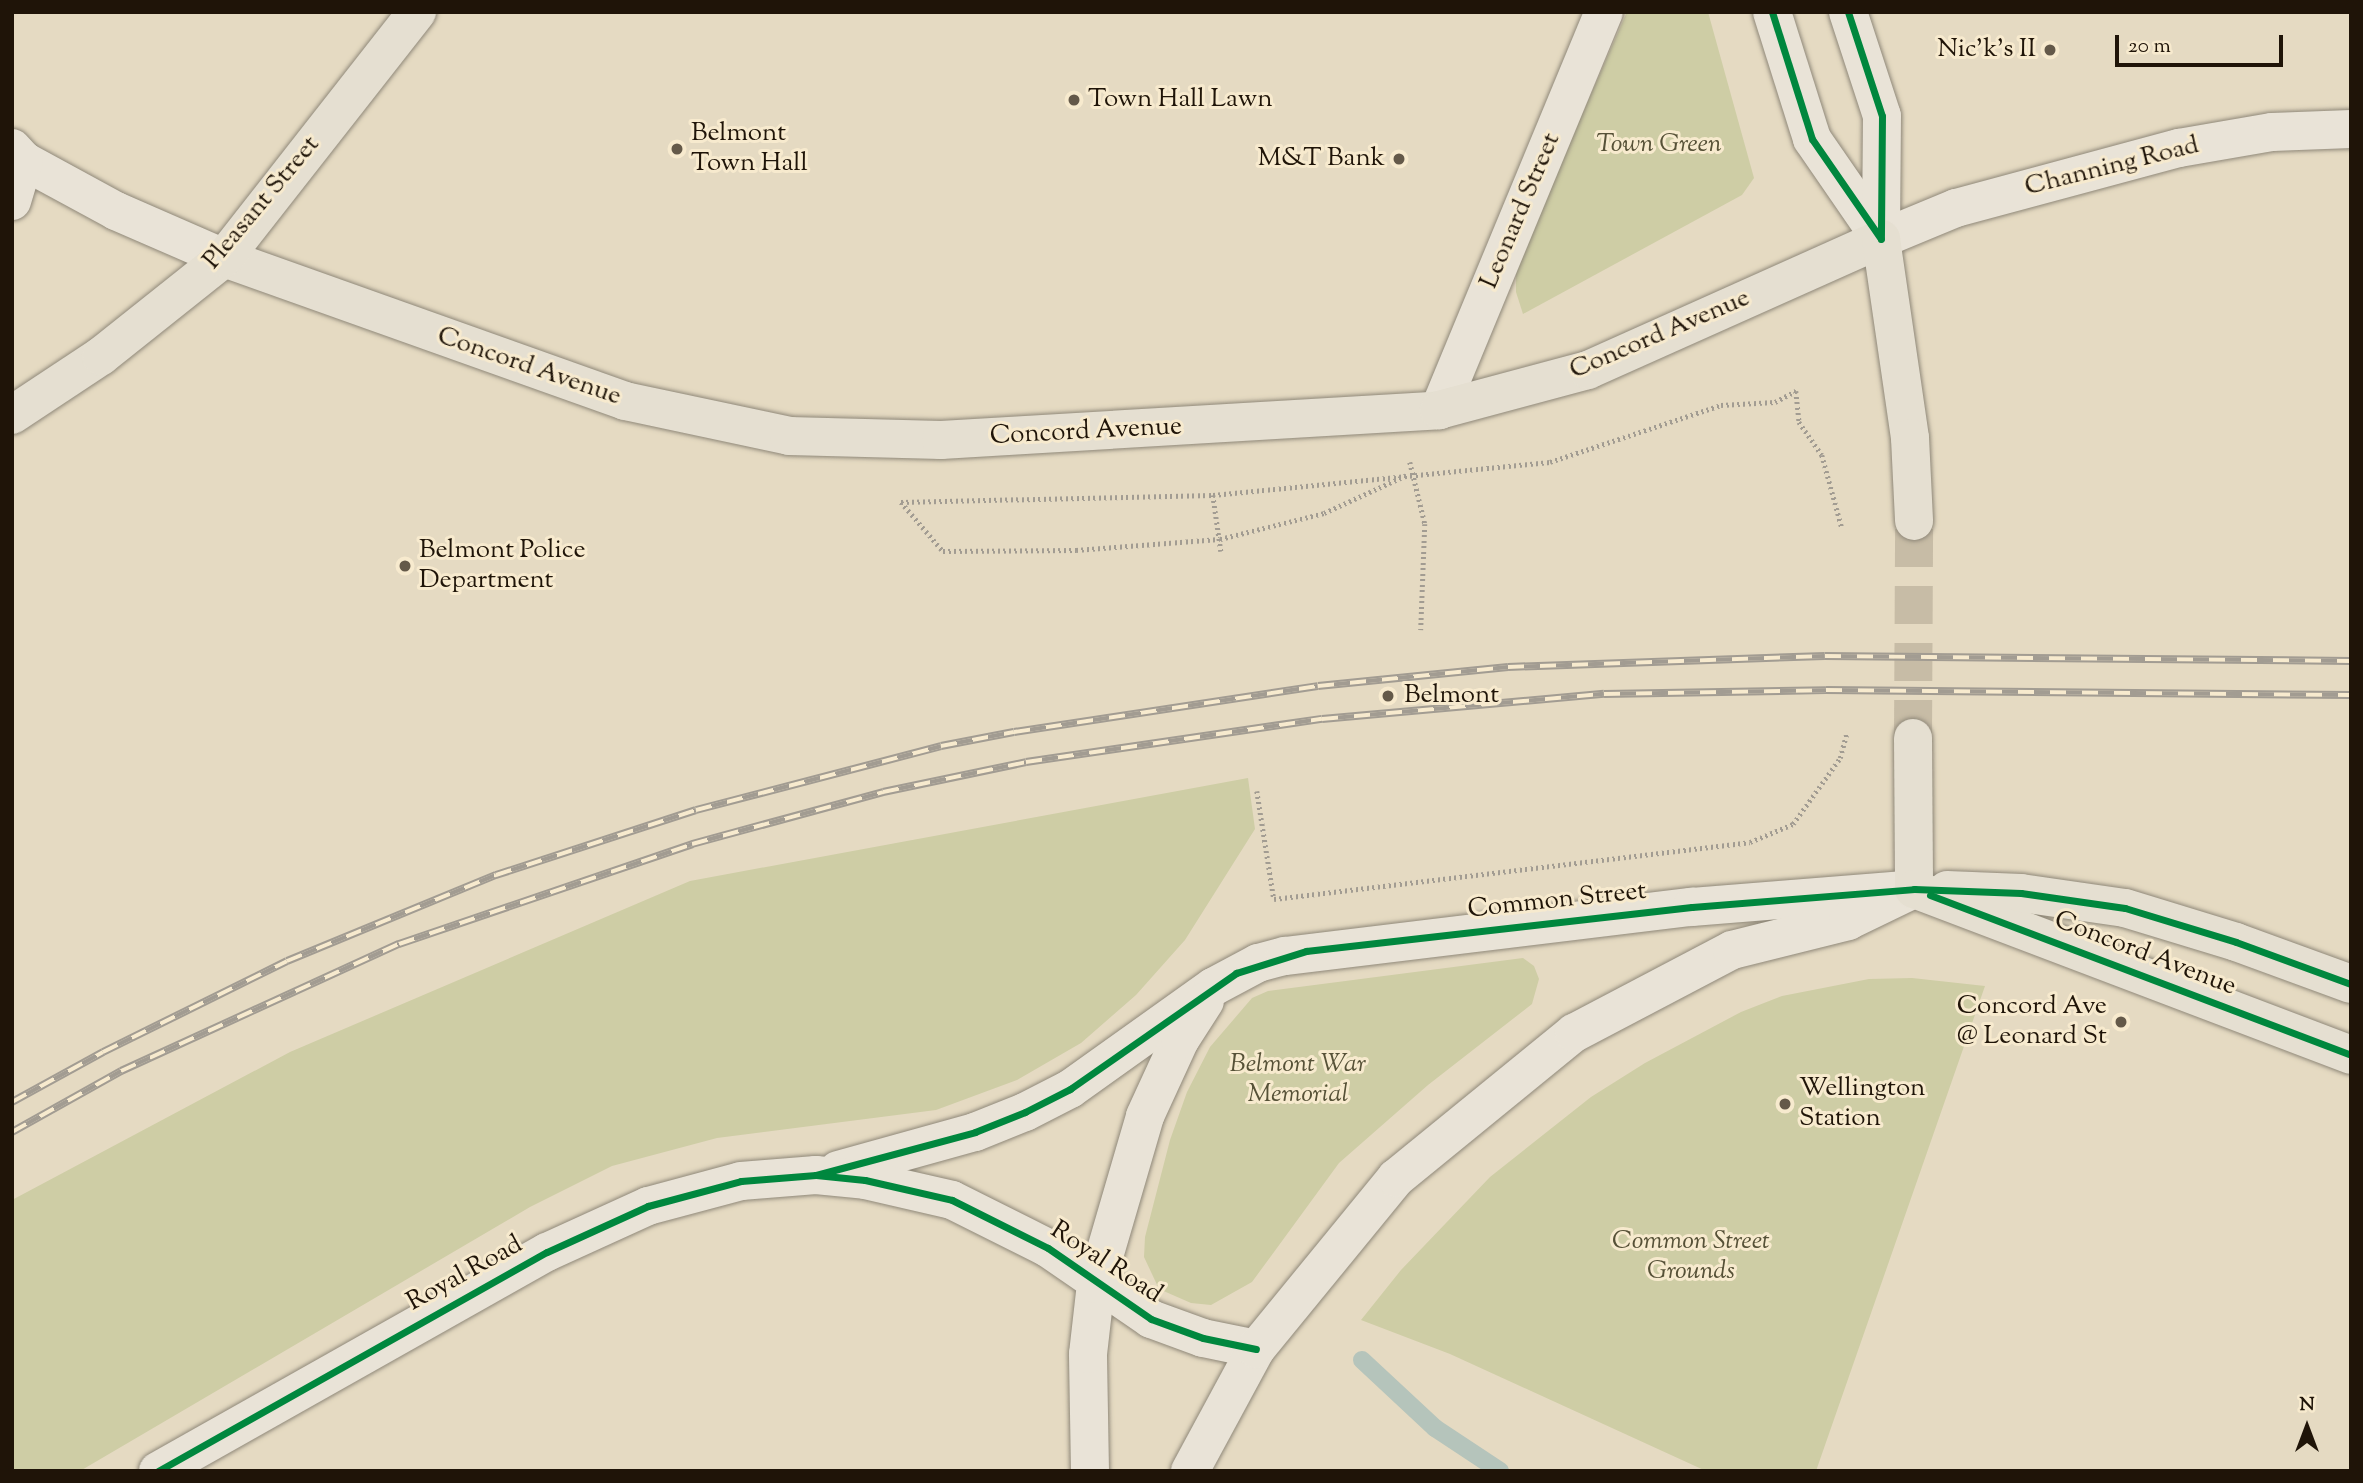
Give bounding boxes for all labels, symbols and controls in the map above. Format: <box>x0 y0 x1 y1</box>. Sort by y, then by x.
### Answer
scale bar <box>2118 21 2286 65</box>
text: 20 m <box>2128 32 2171 62</box>
place label: Nic'k's II <box>1937 34 2036 66</box>
marker: Nic'k's II <box>2042 42 2058 58</box>
place label: Town Hall Lawn <box>1088 84 1273 116</box>
marker: Town Hall Lawn <box>1066 92 1082 108</box>
place label: Belmont Town Hall <box>691 118 808 180</box>
street label: Leonard Street <box>1474 128 1568 294</box>
park label: Town Green <box>1596 129 1722 161</box>
street label: Pleasant Street <box>197 130 327 276</box>
street label: Channing Road <box>2022 130 2202 204</box>
marker: Belmont Town Hall <box>669 141 685 157</box>
place label: M&T Bank <box>1257 143 1385 175</box>
marker: M&T Bank <box>1391 151 1407 167</box>
street label: Concord Avenue <box>1565 283 1755 387</box>
street label: Concord Avenue <box>433 321 625 413</box>
street label: Concord Avenue <box>989 411 1183 453</box>
place label: Belmont Police Department <box>419 535 586 596</box>
marker: Belmont Police Department <box>397 558 413 574</box>
place label: Belmont <box>1404 680 1499 712</box>
marker: Belmont <box>1378 686 1398 706</box>
street label: Common Street <box>1466 876 1648 926</box>
street label: Concord Avenue <box>2050 905 2240 1003</box>
place label: Concord Ave @ Leonard St <box>1957 991 2107 1052</box>
marker: Concord Ave @ Leonard St <box>2113 1014 2129 1030</box>
park label: Belmont War Memorial <box>1230 1049 1366 1110</box>
place label: Wellington Station <box>1799 1073 1925 1134</box>
marker: Wellington Station <box>1777 1096 1793 1112</box>
street label: Royal Road <box>1044 1215 1168 1311</box>
park label: Common Street Grounds <box>1612 1226 1770 1288</box>
street label: Royal Road <box>402 1229 528 1319</box>
north arrow <box>2272 1392 2342 1462</box>
text: N <box>2299 1392 2315 1419</box>

